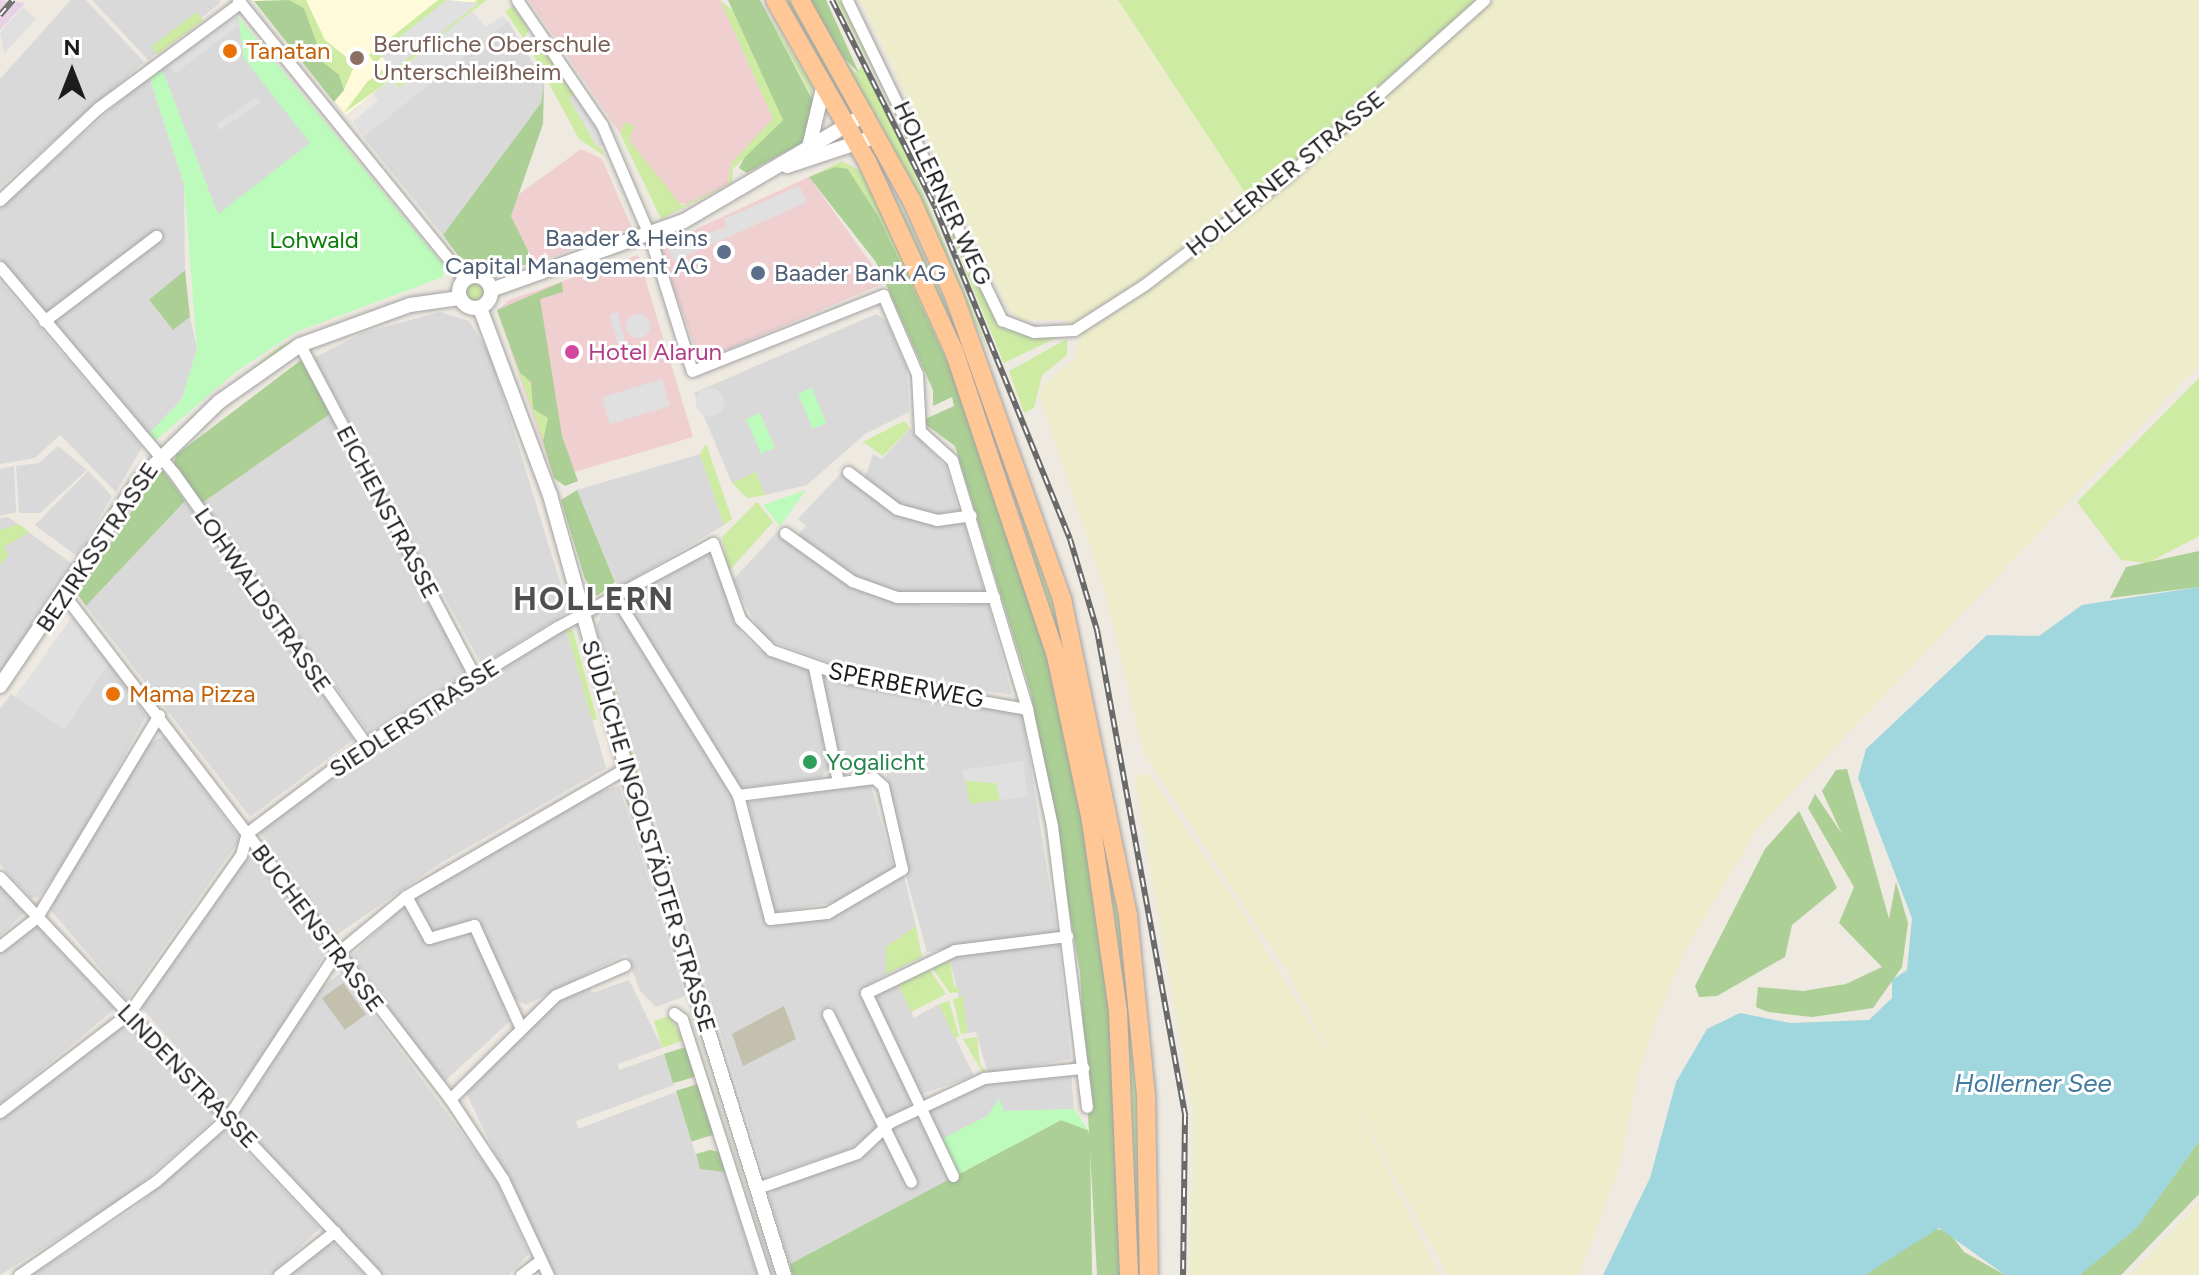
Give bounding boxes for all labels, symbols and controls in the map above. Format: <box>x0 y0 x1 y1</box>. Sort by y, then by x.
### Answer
place label: Berufliche Oberschule Unterschleißheim <box>373 30 611 86</box>
north arrow <box>32 32 112 112</box>
text: N <box>63 34 81 61</box>
place label: Tanatan <box>246 37 330 65</box>
marker: Tanatan <box>221 42 239 60</box>
marker: Berufliche Oberschule Unterschleißheim <box>348 49 366 67</box>
street label: HOLLERNER STRASSE <box>1180 84 1390 262</box>
street label: HOLLERNER WEG <box>888 96 998 290</box>
place label: Baader & Heins Capital Management AG <box>445 224 708 280</box>
park label: Lohwald <box>269 226 359 254</box>
marker: Baader & Heins Capital Management AG <box>715 243 733 261</box>
place label: Baader Bank AG <box>774 259 946 287</box>
marker: Baader Bank AG <box>749 264 767 282</box>
place label: Hotel Alarun <box>588 338 722 366</box>
marker: Hotel Alarun <box>563 343 581 361</box>
street label: EICHENSTRASSE <box>330 421 446 603</box>
street label: BEZIRKSSTRASSE <box>30 457 164 637</box>
street label: LOHWALDSTRASSE <box>188 502 338 698</box>
district label: HOLLERN <box>513 580 675 618</box>
street label: SÜDLICHE INGOLSTÄDTER STRASSE <box>575 636 723 1036</box>
street label: SIEDLERSTRASSE <box>324 652 504 784</box>
street label: SPERBERWEG <box>826 656 986 714</box>
place label: Mama Pizza <box>129 680 255 708</box>
marker: Mama Pizza <box>104 685 122 703</box>
place label: Yogalicht <box>826 748 926 776</box>
marker: Yogalicht <box>801 753 819 771</box>
street label: BUCHENSTRASSE <box>245 838 391 1018</box>
street label: LINDENSTRASSE <box>112 998 264 1154</box>
water label: Hollerner See <box>1954 1068 2112 1100</box>

